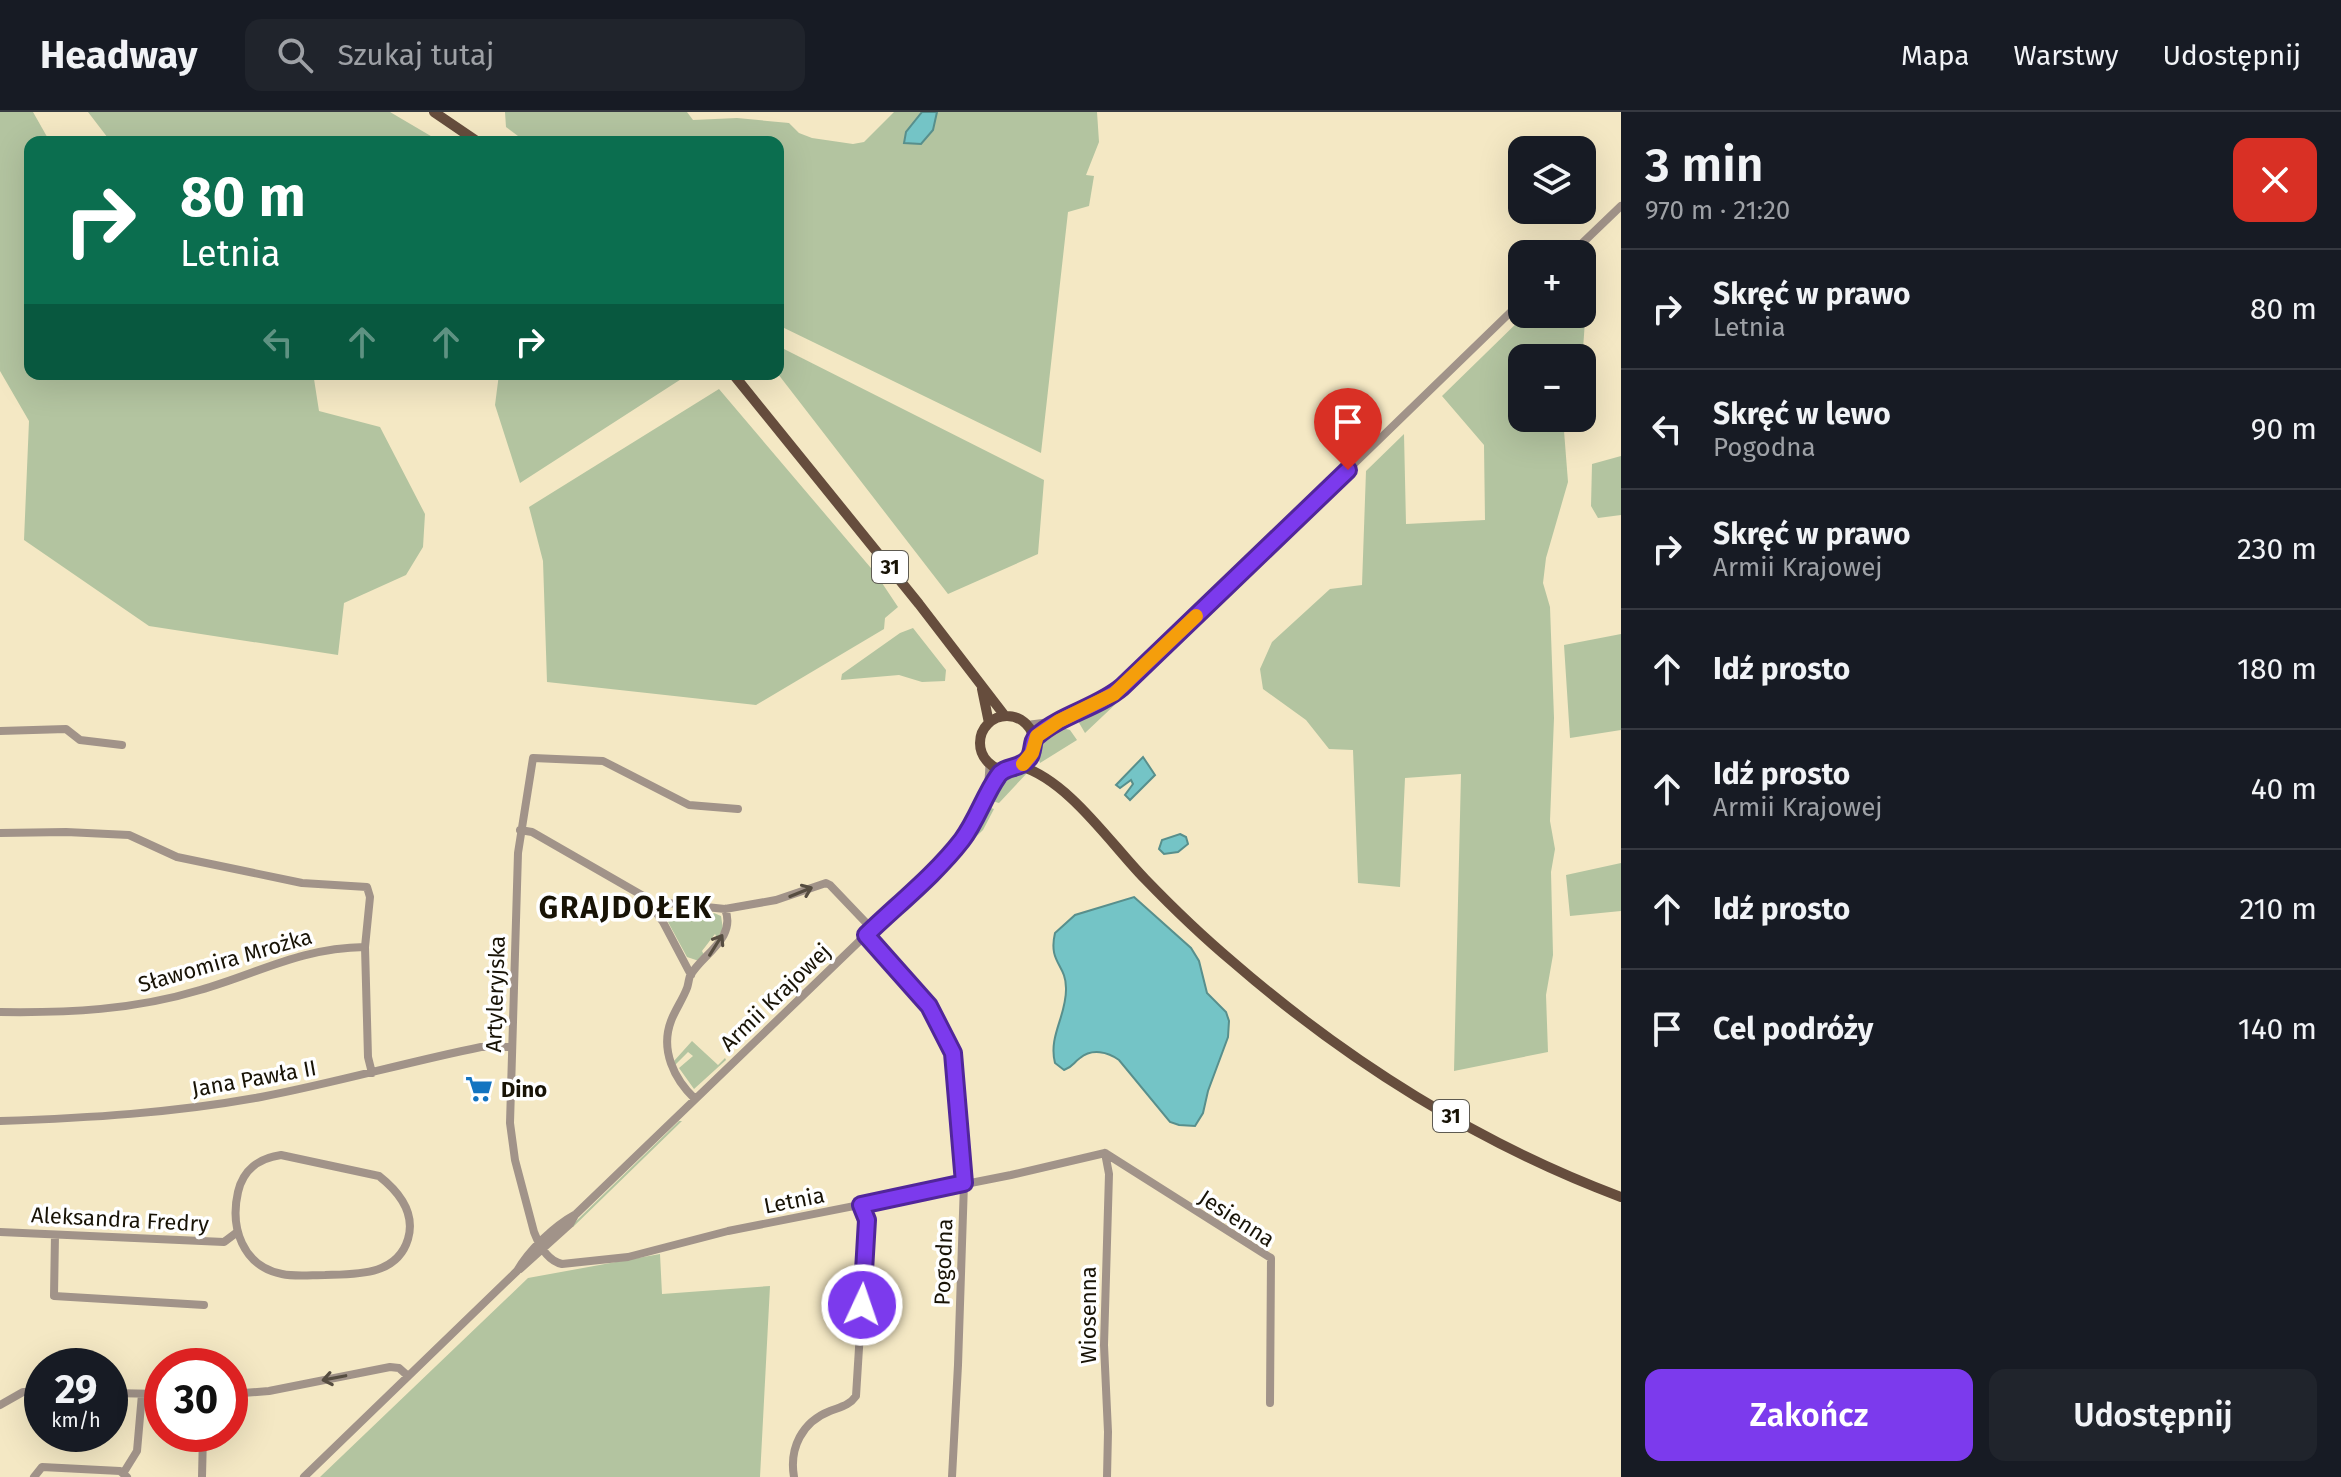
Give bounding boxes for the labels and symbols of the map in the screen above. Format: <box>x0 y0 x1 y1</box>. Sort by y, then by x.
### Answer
pin <box>1314 388 1382 470</box>
road number: 31 <box>872 551 908 583</box>
one-way arrow <box>788 884 813 898</box>
district label: GRAJDOŁEK <box>539 890 713 926</box>
street label: Sławomira Mrożka <box>135 923 315 998</box>
one-way arrow <box>708 934 725 956</box>
street label: Artyleryjska <box>480 935 511 1053</box>
street label: Armii Krajowej <box>714 938 836 1057</box>
street label: Jana Pawła II <box>190 1054 318 1103</box>
supermarket icon: Dino <box>464 1074 494 1104</box>
place label: Dino <box>501 1076 547 1103</box>
road number: 31 <box>1433 1100 1469 1132</box>
street label: Letnia <box>761 1181 827 1220</box>
street label: Jesienna <box>1194 1184 1280 1253</box>
street label: Aleksandra Fredry <box>30 1201 210 1238</box>
street label: Pogodna <box>928 1218 959 1306</box>
position arrow <box>820 1263 904 1347</box>
street label: Wiosenna <box>1075 1266 1102 1364</box>
speed limit sign: 30 <box>144 1348 248 1452</box>
one-way arrow <box>322 1371 348 1386</box>

